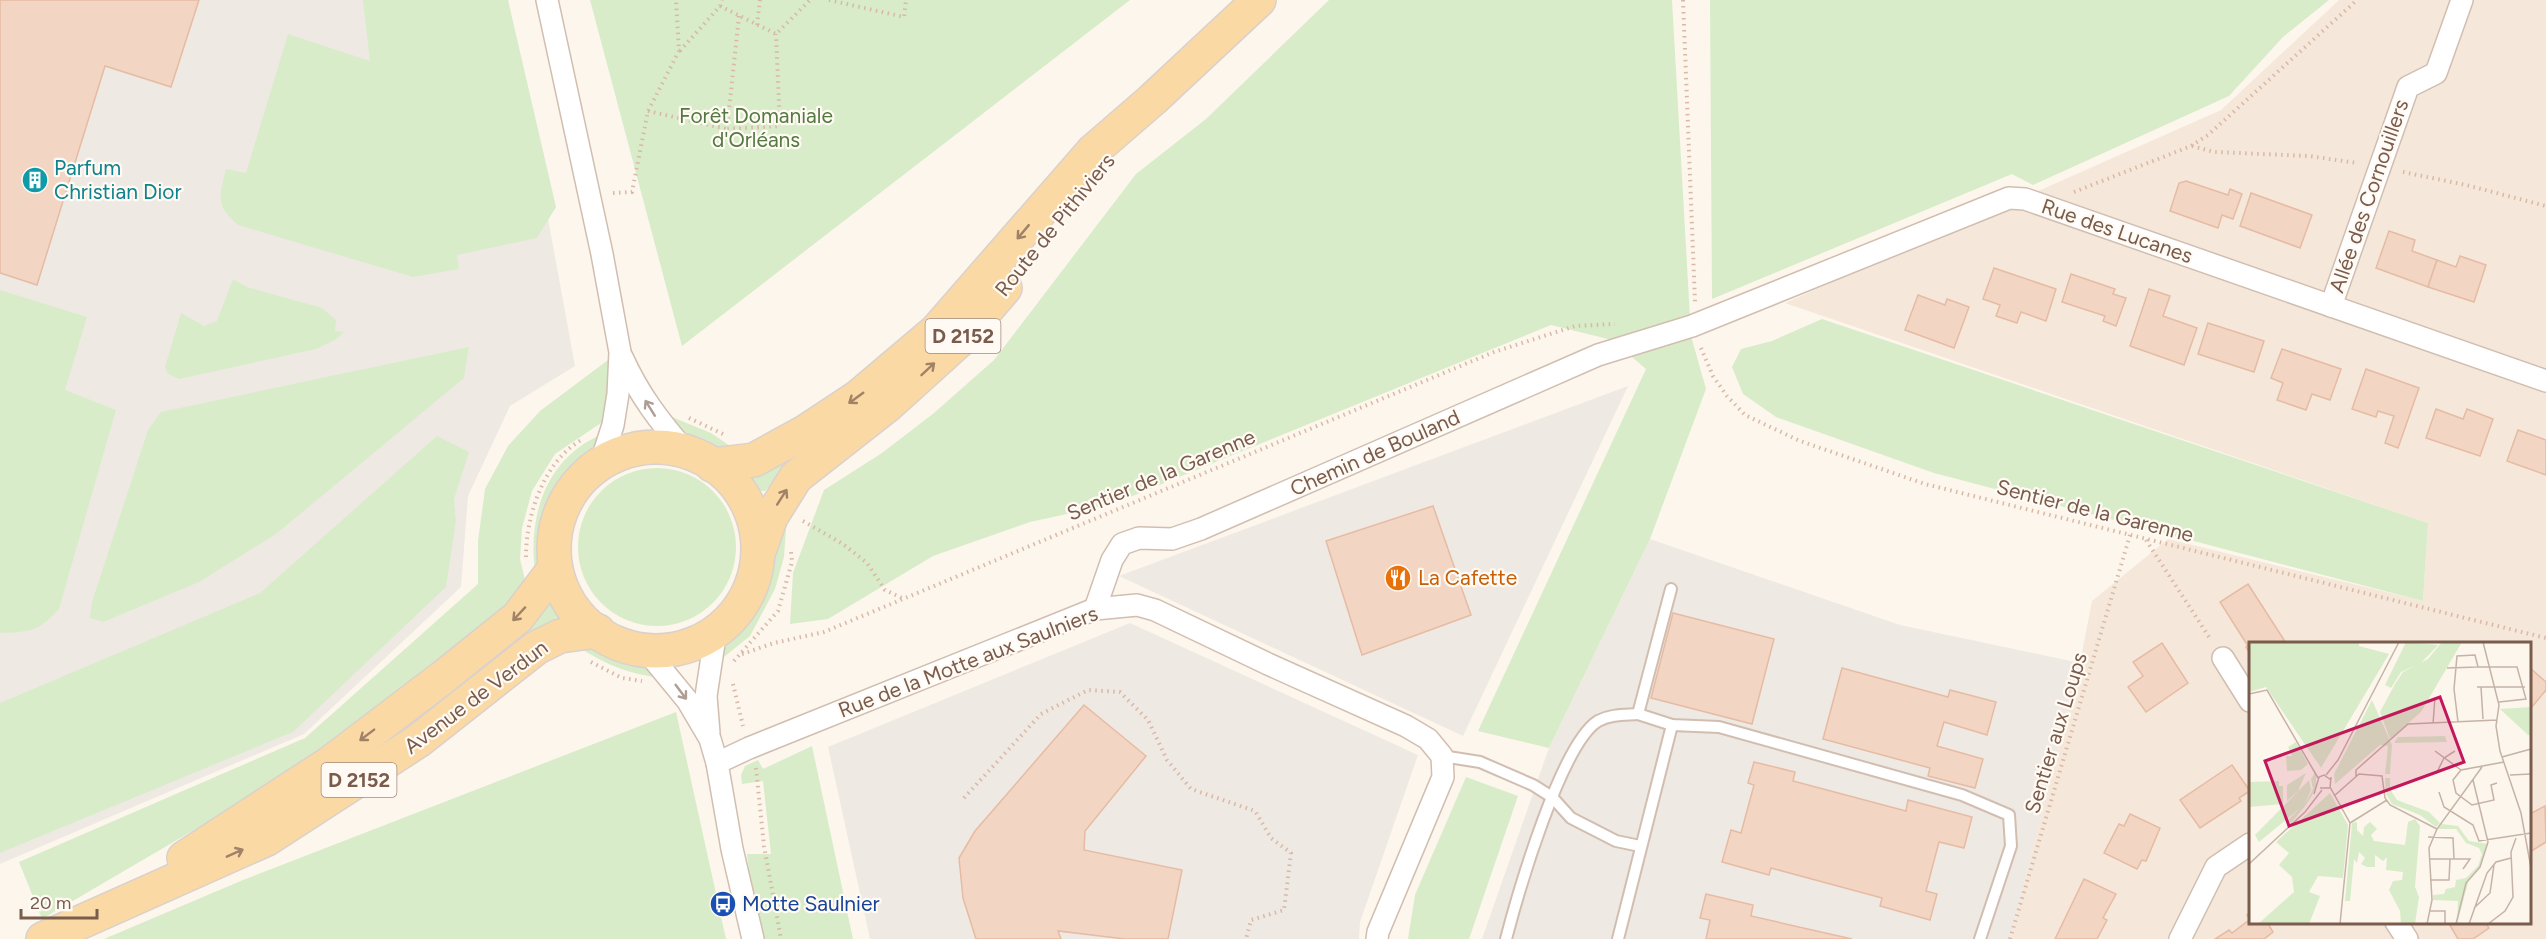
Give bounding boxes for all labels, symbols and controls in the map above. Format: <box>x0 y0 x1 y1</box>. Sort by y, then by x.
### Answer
street label: Allée des Cornouillers <box>2324 96 2413 296</box>
park label: Forêt Domaniale d'Orléans <box>679 103 833 152</box>
street label: Route de Pithiviers <box>989 148 1120 301</box>
place label: Parfum Christian Dior <box>54 155 182 204</box>
building icon: Parfum Christian Dior <box>20 165 50 195</box>
street label: Rue des Lucanes <box>2038 193 2196 268</box>
one-way arrow <box>1017 224 1030 240</box>
road number: D 2152 <box>926 319 1000 353</box>
one-way arrow <box>920 362 935 376</box>
one-way arrow <box>848 392 864 404</box>
one-way arrow <box>643 400 655 417</box>
street label: Chemin de Bouland <box>1286 404 1463 501</box>
street label: Sentier de la Garenne <box>1063 424 1259 526</box>
street label: Sentier de la Garenne <box>1994 474 2196 547</box>
one-way arrow <box>777 489 789 506</box>
restaurant icon: La Cafette <box>1383 563 1413 593</box>
place label: La Cafette <box>1418 565 1517 590</box>
street label: Rue de la Motte aux Saulniers <box>835 600 1101 723</box>
one-way arrow <box>512 606 527 621</box>
street label: Avenue de Verdun <box>399 635 552 759</box>
inset map <box>2249 642 2531 924</box>
street label: Sentier aux Loups <box>2019 649 2092 816</box>
one-way arrow <box>674 683 687 699</box>
one-way arrow <box>359 728 375 741</box>
road number: D 2152 <box>322 763 397 797</box>
one-way arrow <box>226 847 244 858</box>
scale bar <box>21 882 98 920</box>
bus stop icon: Motte Saulnier <box>708 889 738 919</box>
place label: Motte Saulnier <box>742 891 880 916</box>
text: 20 m <box>30 892 71 914</box>

